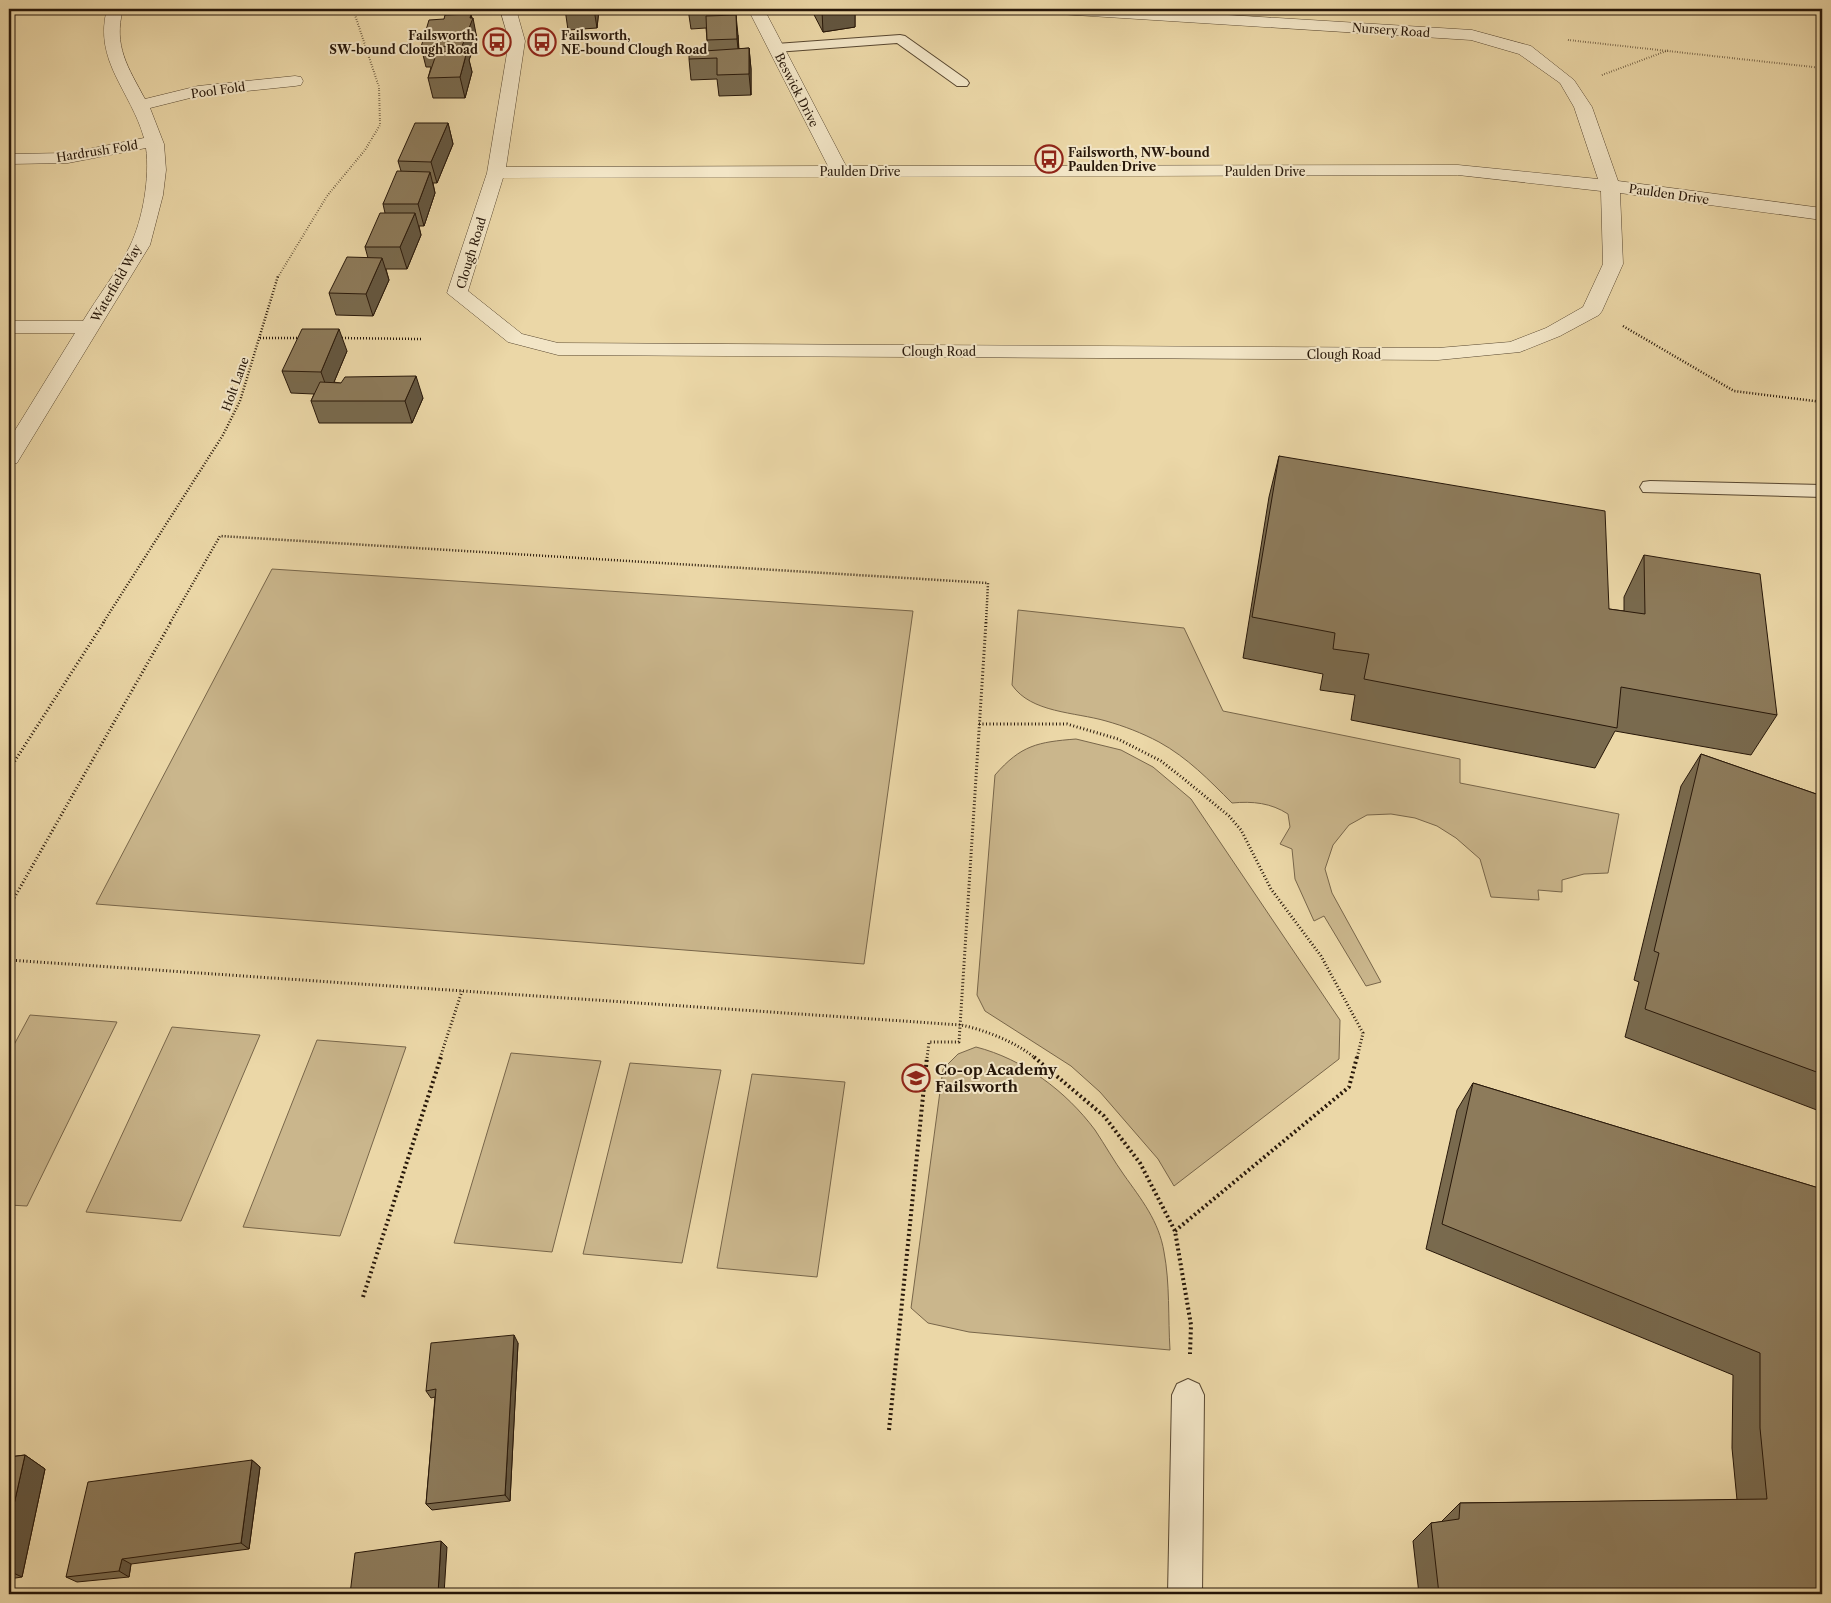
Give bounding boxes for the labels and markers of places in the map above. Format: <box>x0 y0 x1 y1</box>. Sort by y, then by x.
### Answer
bus stop icon: Failsworth, SW-bound Clough Road <box>482 27 512 57</box>
bus stop icon: Failsworth, NE-bound Clough Road <box>527 27 557 57</box>
place label: Failsworth, SW-bound Clough Road <box>329 28 478 57</box>
place label: Failsworth, NE-bound Clough Road <box>561 28 707 57</box>
bus stop icon: Failsworth, NW-bound Paulden Drive <box>1034 144 1064 174</box>
place label: Failsworth, NW-bound Paulden Drive <box>1068 145 1210 174</box>
place label: Co-op Academy Failsworth <box>935 1060 1058 1096</box>
school or university icon: Co-op Academy Failsworth <box>901 1063 931 1093</box>

